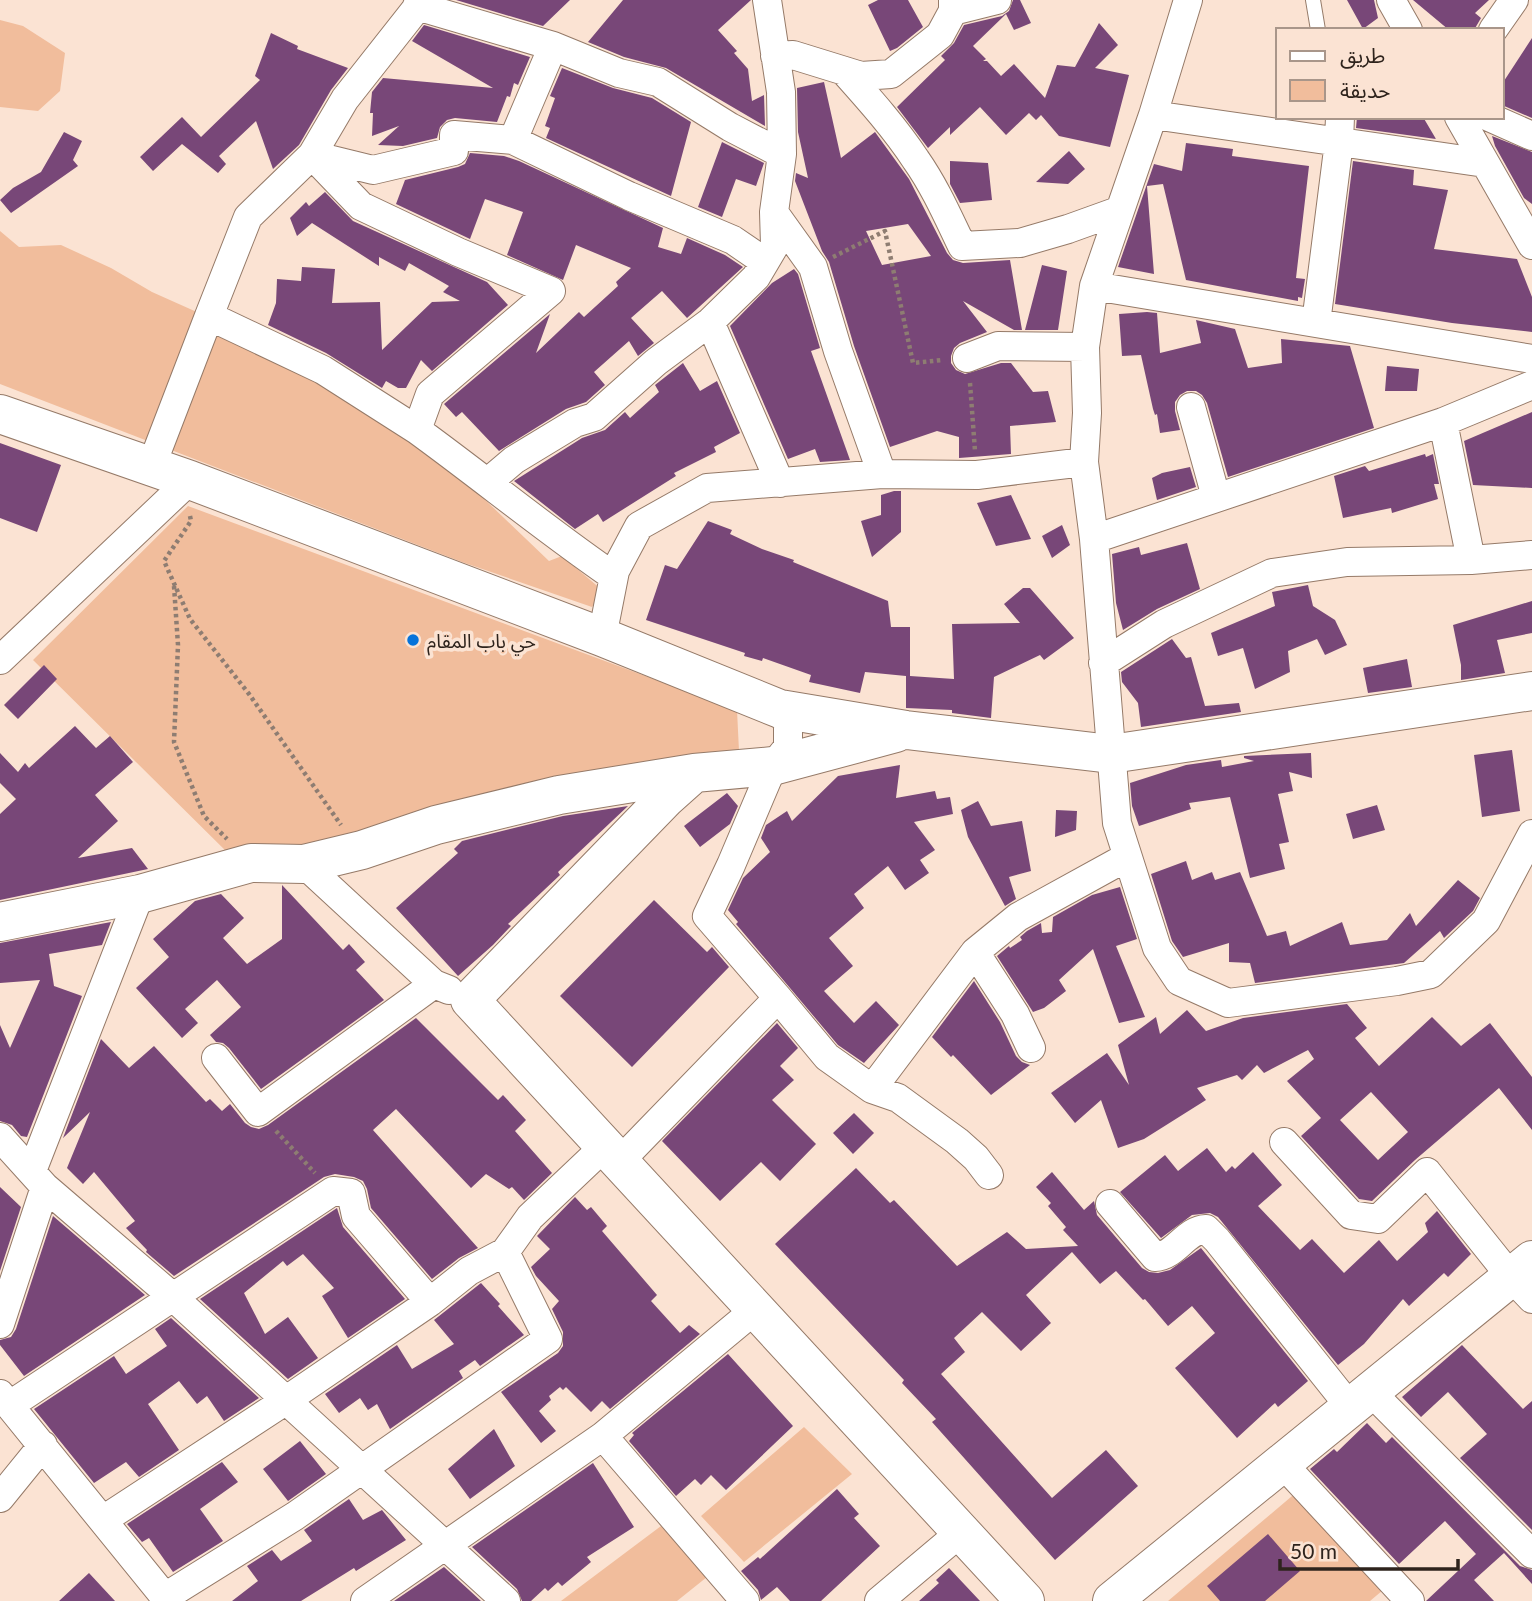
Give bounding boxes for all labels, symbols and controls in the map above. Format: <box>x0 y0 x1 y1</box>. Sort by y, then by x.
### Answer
legend <box>1276 28 1504 119</box>
text: طريق <box>1340 42 1385 69</box>
text: حديقة <box>1340 77 1390 102</box>
place label: حي باب المقام <box>427 629 536 656</box>
marker: حي باب المقام <box>405 632 421 648</box>
scale bar <box>1280 1528 1458 1572</box>
text: 50 m <box>1290 1538 1337 1563</box>

